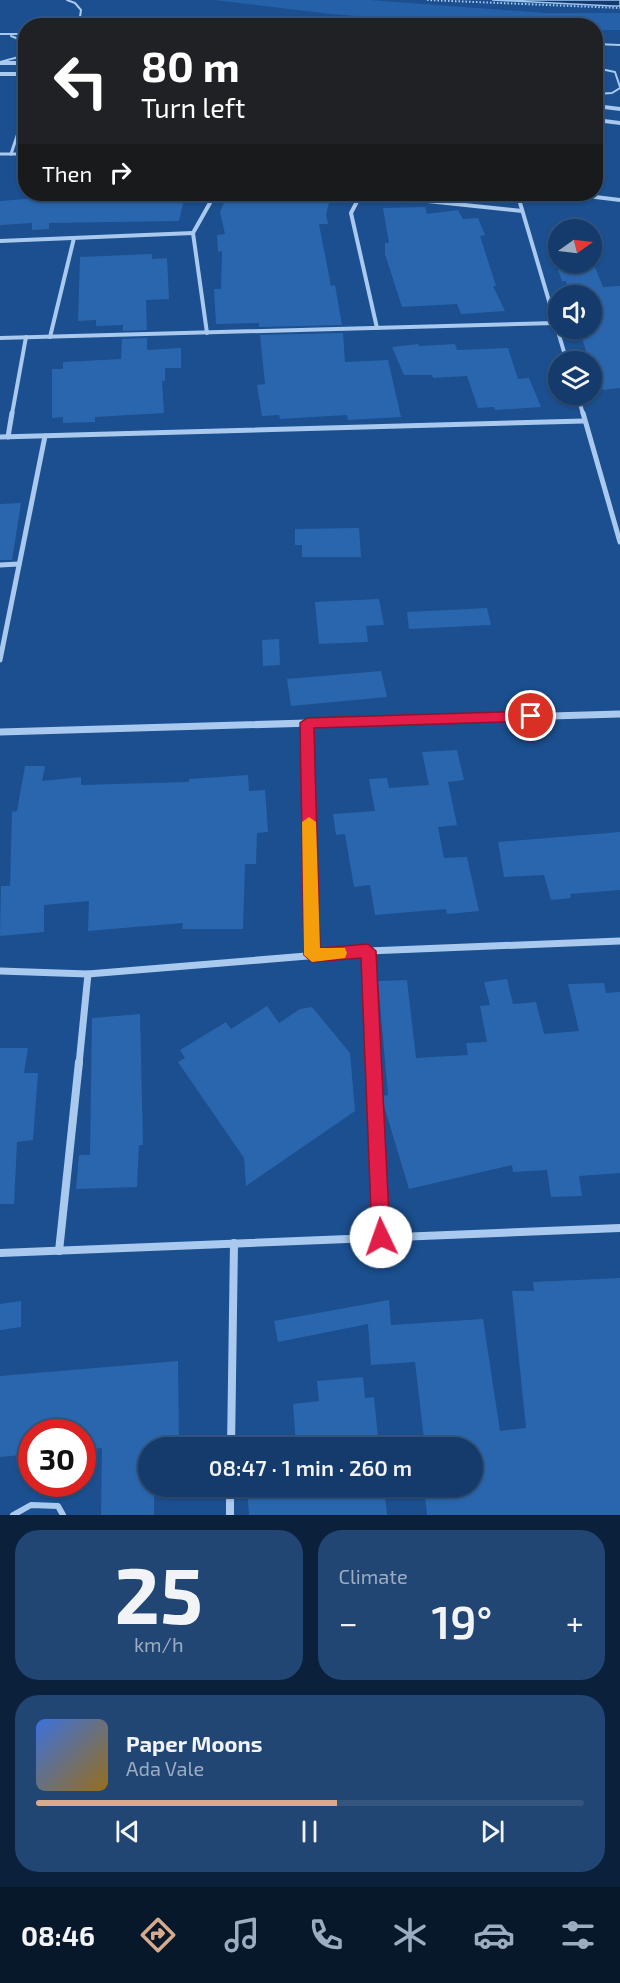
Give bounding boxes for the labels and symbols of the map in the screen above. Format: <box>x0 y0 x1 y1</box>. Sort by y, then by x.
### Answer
north arrow <box>548 219 602 273</box>
pin <box>505 690 556 741</box>
position arrow <box>349 1205 413 1269</box>
speed limit sign: 30 <box>18 1419 96 1497</box>

